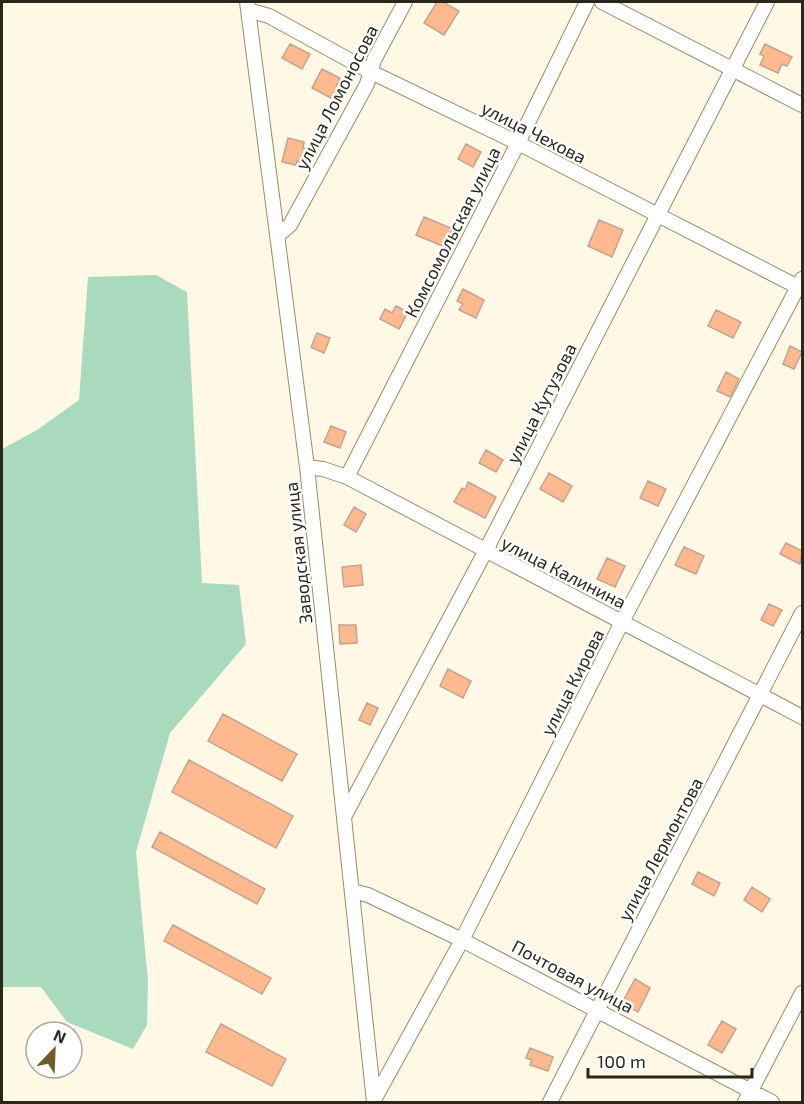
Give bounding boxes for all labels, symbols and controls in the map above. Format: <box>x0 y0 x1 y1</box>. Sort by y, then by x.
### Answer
street label: улица Ломоносова <box>290 21 382 173</box>
street label: улица Чехова <box>478 96 590 168</box>
street label: Комсомольская улица <box>399 143 505 321</box>
street label: улица Кутузова <box>501 339 581 467</box>
street label: Заводская улица <box>280 481 316 625</box>
street label: улица Калинина <box>498 531 630 613</box>
street label: улица Кирова <box>536 625 608 739</box>
street label: улица Лермонтова <box>613 774 707 924</box>
street label: Почтовая улица <box>508 935 638 1017</box>
north arrow <box>24 1020 84 1080</box>
text: N <box>51 1025 69 1047</box>
scale bar <box>588 1041 752 1079</box>
text: 100 m <box>597 1050 646 1072</box>

